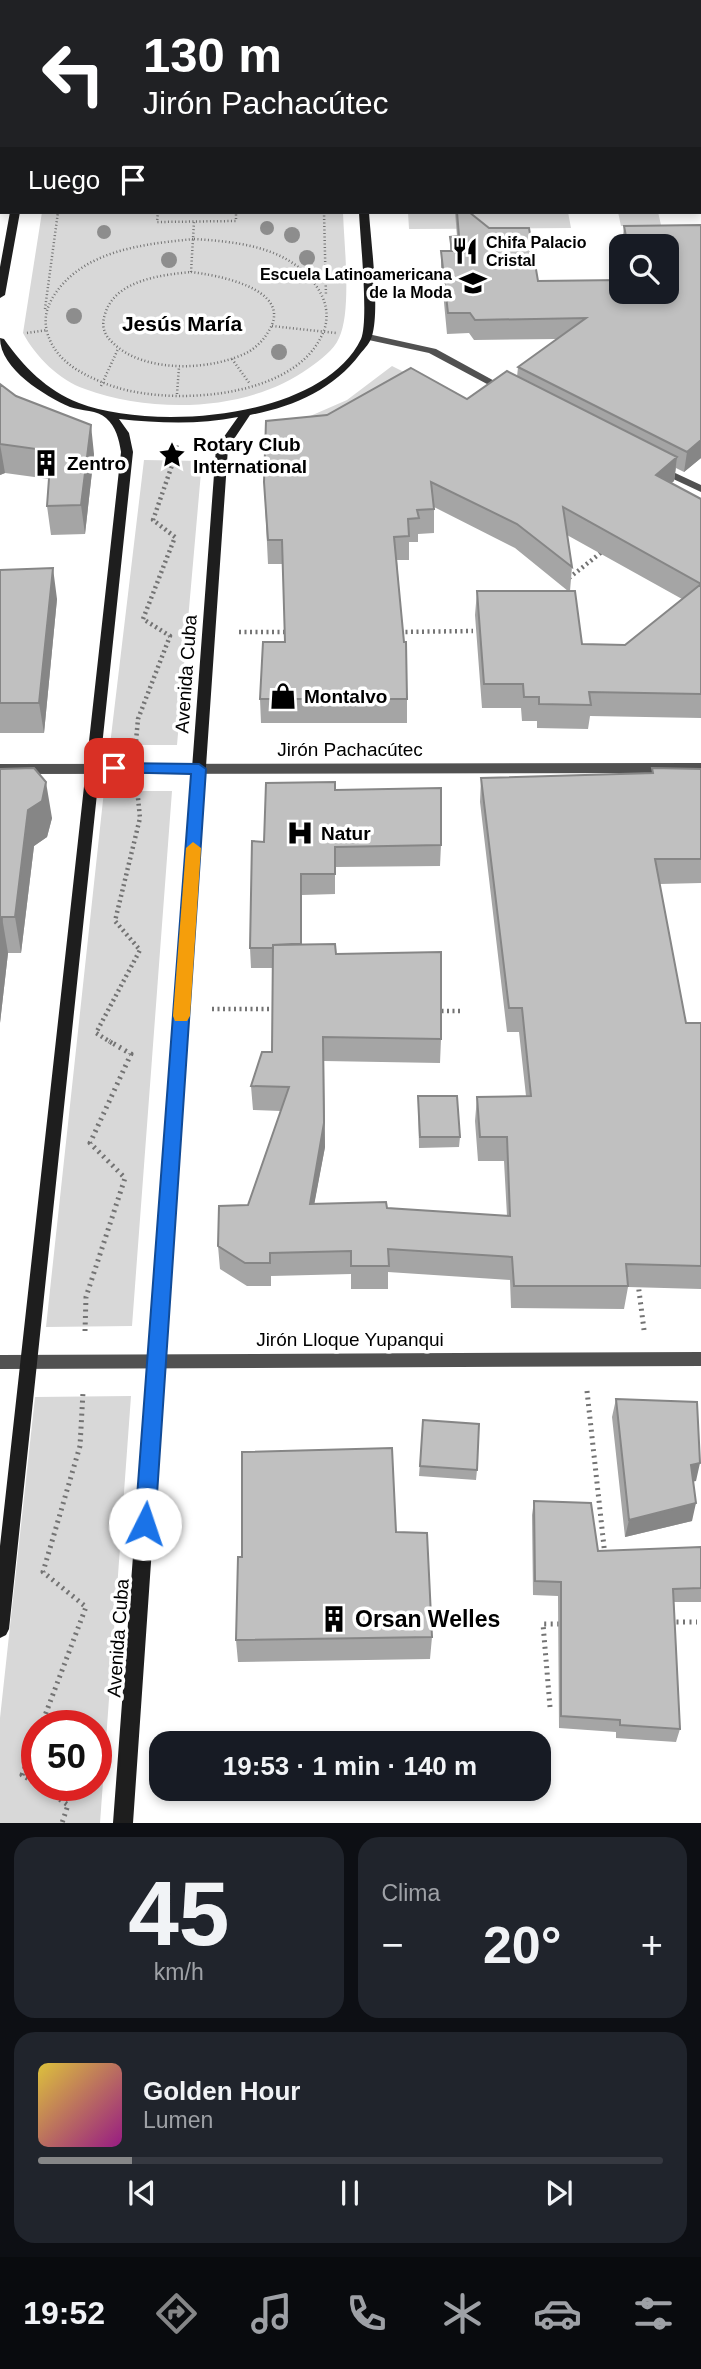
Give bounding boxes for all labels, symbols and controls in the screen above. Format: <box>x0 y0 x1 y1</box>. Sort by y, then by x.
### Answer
icon: left <box>28 28 119 119</box>
text: 130 m <box>143 28 282 82</box>
text: Jirón Pachacútec <box>143 85 388 121</box>
icon: arrive <box>114 161 152 199</box>
text: Luego <box>28 165 100 195</box>
place label: Chifa Palacio Cristal <box>486 234 587 269</box>
map controls <box>609 234 679 304</box>
button: search <box>609 234 679 304</box>
restaurant icon: Chifa Palacio Cristal <box>450 236 480 266</box>
place label: Escuela Latinoamericana de la Moda <box>260 266 452 301</box>
school or university icon: Escuela Latinoamericana de la Moda <box>458 268 488 298</box>
district label: Jesús María <box>122 312 242 335</box>
place label: Rotary Club International <box>193 434 307 477</box>
place icon: Rotary Club International <box>157 440 187 470</box>
building icon: Zentro <box>31 448 61 478</box>
place label: Zentro <box>67 453 126 474</box>
street label: Avenida Cuba <box>171 613 201 734</box>
shop icon: Montalvo <box>268 681 298 711</box>
place label: Montalvo <box>304 686 387 707</box>
pin <box>84 738 144 798</box>
street label: Jirón Pachacútec <box>277 739 423 760</box>
icon: arrive <box>95 749 133 787</box>
hospital icon: Natur <box>285 818 315 848</box>
place label: Natur <box>321 823 371 844</box>
street label: Jirón Lloque Yupanqui <box>256 1329 444 1350</box>
position arrow <box>108 1487 182 1561</box>
street label: Avenida Cuba <box>103 1577 133 1698</box>
building icon: Orsan Welles <box>319 1604 349 1634</box>
place label: Orsan Welles <box>355 1606 500 1632</box>
speed limit sign: 50 <box>21 1710 112 1801</box>
text: 19:53 · 1 min · 140 m <box>223 1751 477 1781</box>
text: 45 <box>128 1863 229 1964</box>
text: Clima <box>382 1880 440 1906</box>
text: 20° <box>483 1916 562 1974</box>
text: − <box>382 1924 404 1966</box>
text: + <box>641 1924 663 1966</box>
text: km/h <box>154 1959 204 1985</box>
text: Golden Hour <box>143 2076 300 2106</box>
text: Lumen <box>143 2107 213 2133</box>
icon: previous <box>123 2174 161 2212</box>
icon: pause <box>331 2174 369 2212</box>
icon: next <box>540 2174 578 2212</box>
icon: directions <box>152 2289 201 2338</box>
icon: music <box>247 2289 296 2338</box>
icon: phone <box>342 2289 391 2338</box>
icon: climate <box>438 2289 487 2338</box>
icon: car <box>533 2289 582 2338</box>
icon: filters <box>629 2289 678 2338</box>
text: 19:52 <box>23 2295 105 2331</box>

